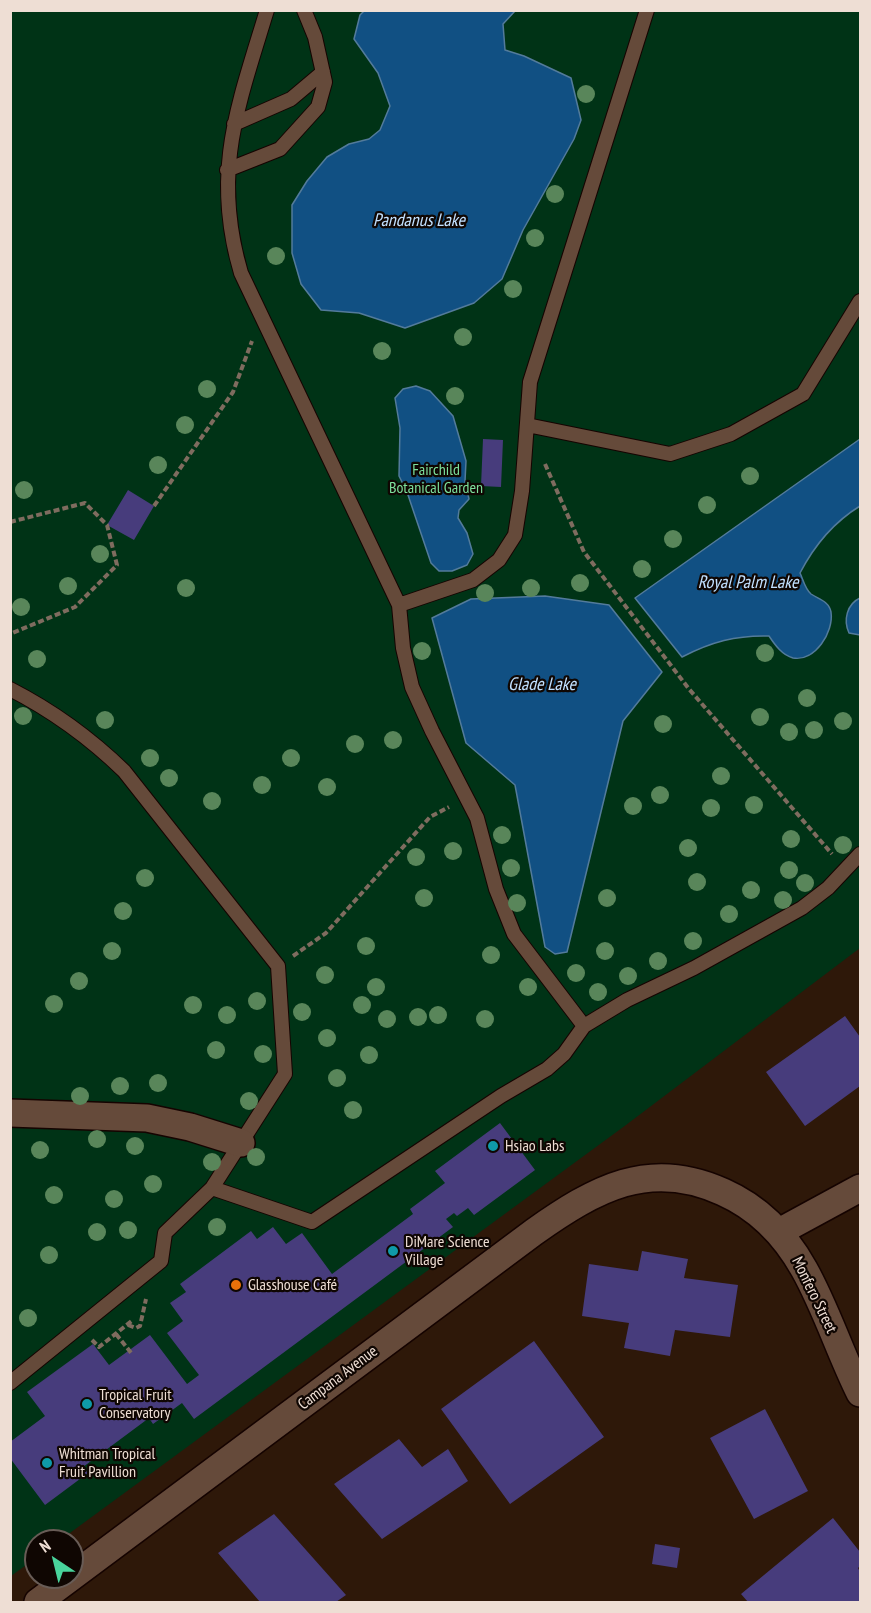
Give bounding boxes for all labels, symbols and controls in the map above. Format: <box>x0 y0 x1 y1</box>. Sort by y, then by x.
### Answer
water label: Pandanus Lake <box>373 210 465 232</box>
park label: Fairchild Botanical Garden <box>389 460 483 498</box>
water label: Royal Palm Lake <box>698 572 798 594</box>
water label: Glade Lake <box>508 674 576 696</box>
place label: Hsiao Labs <box>505 1136 564 1156</box>
marker: Hsiao Labs <box>486 1139 500 1153</box>
place label: DiMare Science Village <box>405 1232 490 1270</box>
marker: DiMare Science Village <box>386 1244 400 1258</box>
street label: Monfero Street <box>787 1254 841 1336</box>
place label: Glasshouse Café <box>248 1275 337 1295</box>
marker: Glasshouse Café <box>229 1278 243 1292</box>
street label: Campana Avenue <box>294 1342 382 1414</box>
place label: Tropical Fruit Conservatory <box>99 1385 172 1423</box>
marker: Tropical Fruit Conservatory <box>80 1397 94 1411</box>
place label: Whitman Tropical Fruit Pavillion <box>59 1444 155 1482</box>
marker: Whitman Tropical Fruit Pavillion <box>40 1456 54 1470</box>
north arrow <box>24 1529 84 1589</box>
text: N <box>36 1535 54 1557</box>

